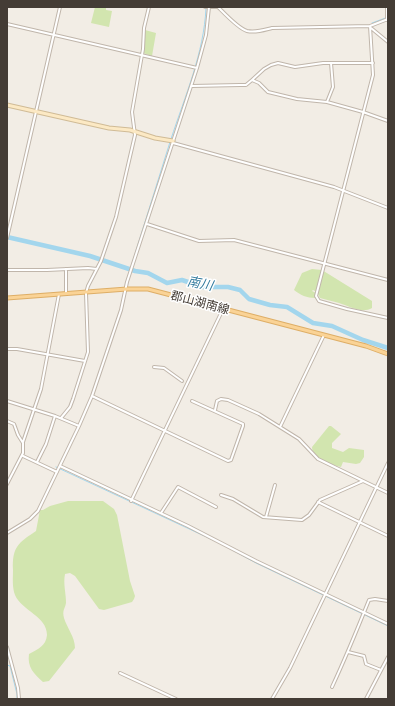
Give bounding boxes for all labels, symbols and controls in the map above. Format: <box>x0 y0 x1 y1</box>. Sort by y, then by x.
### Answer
water label: 南川 <box>186 274 214 294</box>
street label: 郡山湖南線 <box>169 288 231 318</box>

